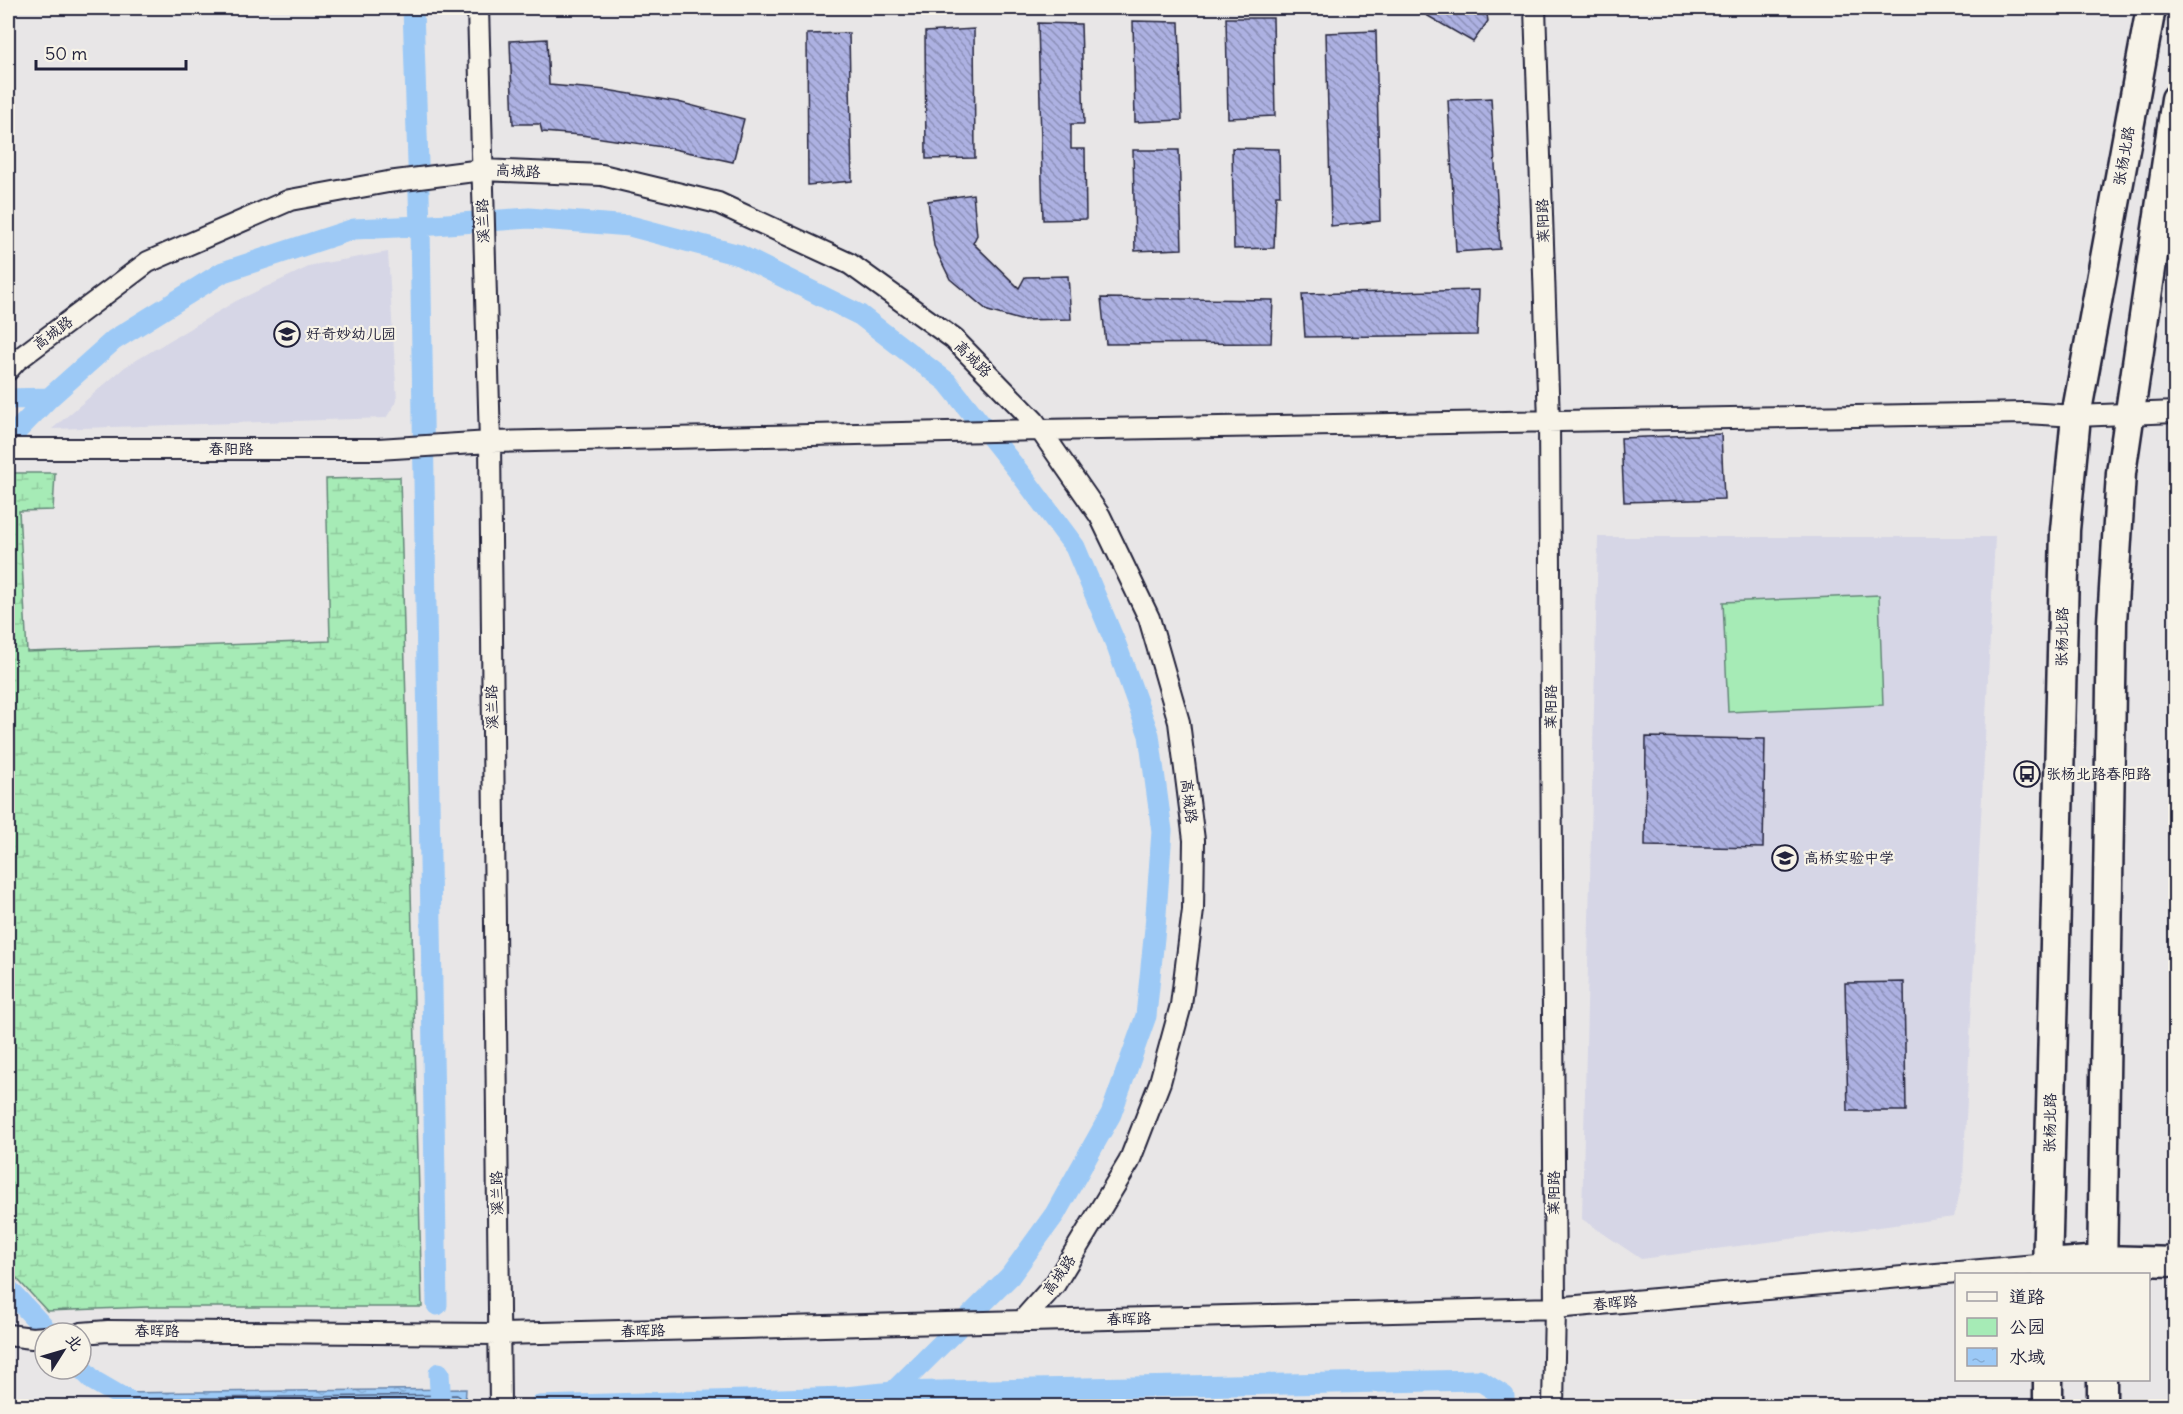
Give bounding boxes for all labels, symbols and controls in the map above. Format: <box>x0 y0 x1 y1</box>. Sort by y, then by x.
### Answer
scale bar <box>36 33 186 71</box>
text: 50 m <box>45 42 87 65</box>
street label: 张杨北路 <box>2109 125 2138 187</box>
street label: 高城路 <box>495 160 541 181</box>
street label: 溪兰路 <box>472 198 493 244</box>
street label: 莱阳路 <box>1532 198 1553 244</box>
street label: 高城路 <box>29 311 76 354</box>
school or university icon: 好奇妙幼儿园 <box>272 319 302 349</box>
place label: 好奇妙幼儿园 <box>306 324 396 343</box>
street label: 高城路 <box>951 336 996 381</box>
street label: 春阳路 <box>208 439 254 458</box>
street label: 张杨北路 <box>2051 607 2072 667</box>
street label: 溪兰路 <box>482 684 501 730</box>
street label: 莱阳路 <box>1541 684 1560 730</box>
bus stop icon: 张杨北路春阳路 <box>2012 759 2042 789</box>
place label: 张杨北路春阳路 <box>2046 764 2151 783</box>
street label: 高城路 <box>1177 777 1202 824</box>
school or university icon: 高桥实验中学 <box>1770 843 1800 873</box>
place label: 高桥实验中学 <box>1804 848 1894 867</box>
street label: 张杨北路 <box>2039 1093 2060 1153</box>
street label: 溪兰路 <box>487 1170 506 1216</box>
street label: 莱阳路 <box>1544 1170 1563 1216</box>
street label: 高城路 <box>1038 1251 1079 1299</box>
legend <box>1955 1273 2150 1381</box>
text: 道路 <box>2009 1285 2045 1308</box>
street label: 春晖路 <box>1592 1291 1638 1314</box>
street label: 春晖路 <box>1106 1309 1152 1328</box>
text: 公园 <box>2009 1315 2045 1338</box>
north arrow <box>33 1321 93 1381</box>
street label: 春晖路 <box>134 1321 180 1340</box>
street label: 春晖路 <box>620 1321 666 1340</box>
text: 北 <box>62 1330 88 1354</box>
text: 水域 <box>2009 1345 2045 1368</box>

